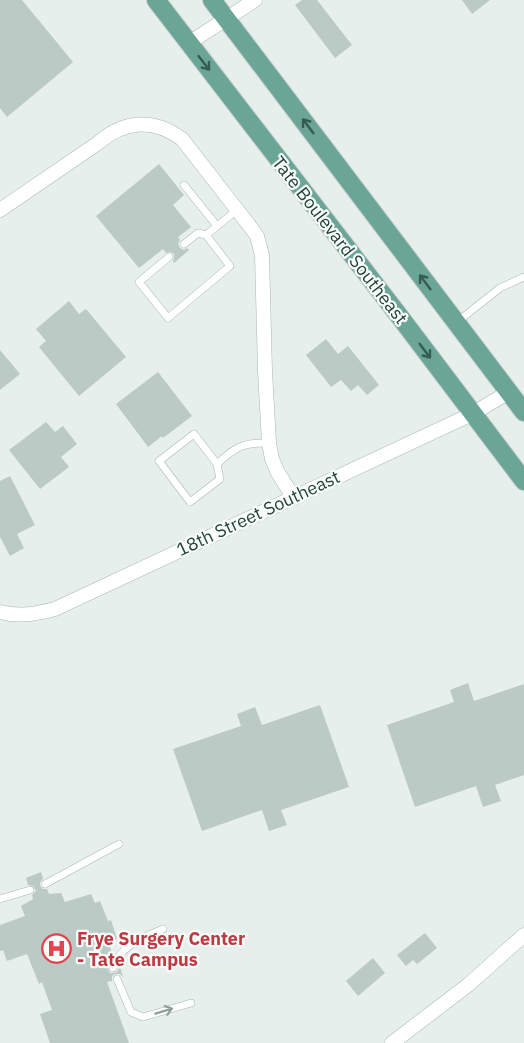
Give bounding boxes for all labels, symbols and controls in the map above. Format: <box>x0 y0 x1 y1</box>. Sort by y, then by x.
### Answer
one-way arrow <box>198 54 211 70</box>
one-way arrow <box>301 119 314 135</box>
street label: Tate Boulevard Southeast <box>267 151 413 329</box>
one-way arrow <box>419 274 432 290</box>
one-way arrow <box>419 342 432 358</box>
street label: 18th Street Southeast <box>173 465 343 561</box>
place label: Frye Surgery Center - Tate Campus <box>77 927 245 971</box>
hospital icon: Frye Surgery Center - Tate Campus <box>40 932 72 964</box>
one-way arrow <box>154 1005 173 1016</box>

